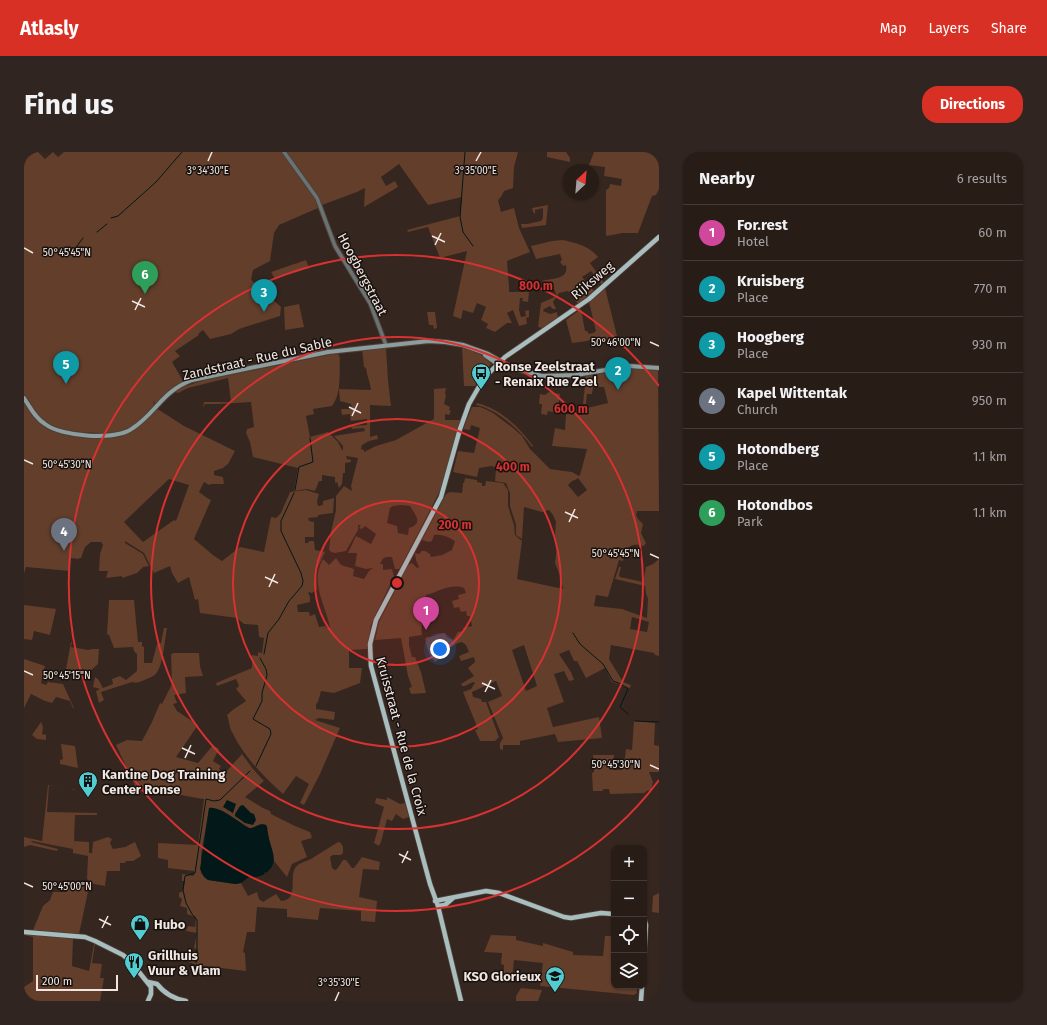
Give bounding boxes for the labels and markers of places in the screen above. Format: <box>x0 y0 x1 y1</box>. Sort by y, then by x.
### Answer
pin: 6 <box>132 261 158 294</box>
pin: 3 <box>251 279 277 312</box>
pin: 5 <box>53 351 79 384</box>
pin: 2 <box>605 357 631 390</box>
place label: Ronse Zeelstraat - Renaix Rue Zeel <box>495 359 597 389</box>
bus stop icon: Ronse Zeelstraat - Renaix Rue Zeel <box>470 362 492 390</box>
pin: 4 <box>51 518 77 551</box>
centre of rings <box>390 576 404 590</box>
pin: 1 <box>413 597 439 630</box>
place label: Kantine Dog Training Center Ronse <box>102 767 226 797</box>
building icon: Kantine Dog Training Center Ronse <box>77 770 99 798</box>
shop icon: Hubo <box>129 913 151 941</box>
place label: Hubo <box>154 917 186 932</box>
place label: Grillhuis Vuur & Vlam <box>147 948 221 978</box>
restaurant icon: Grillhuis Vuur & Vlam <box>123 951 145 979</box>
school or university icon: KSO Glorieux <box>544 965 566 993</box>
place label: KSO Glorieux <box>463 969 541 984</box>

